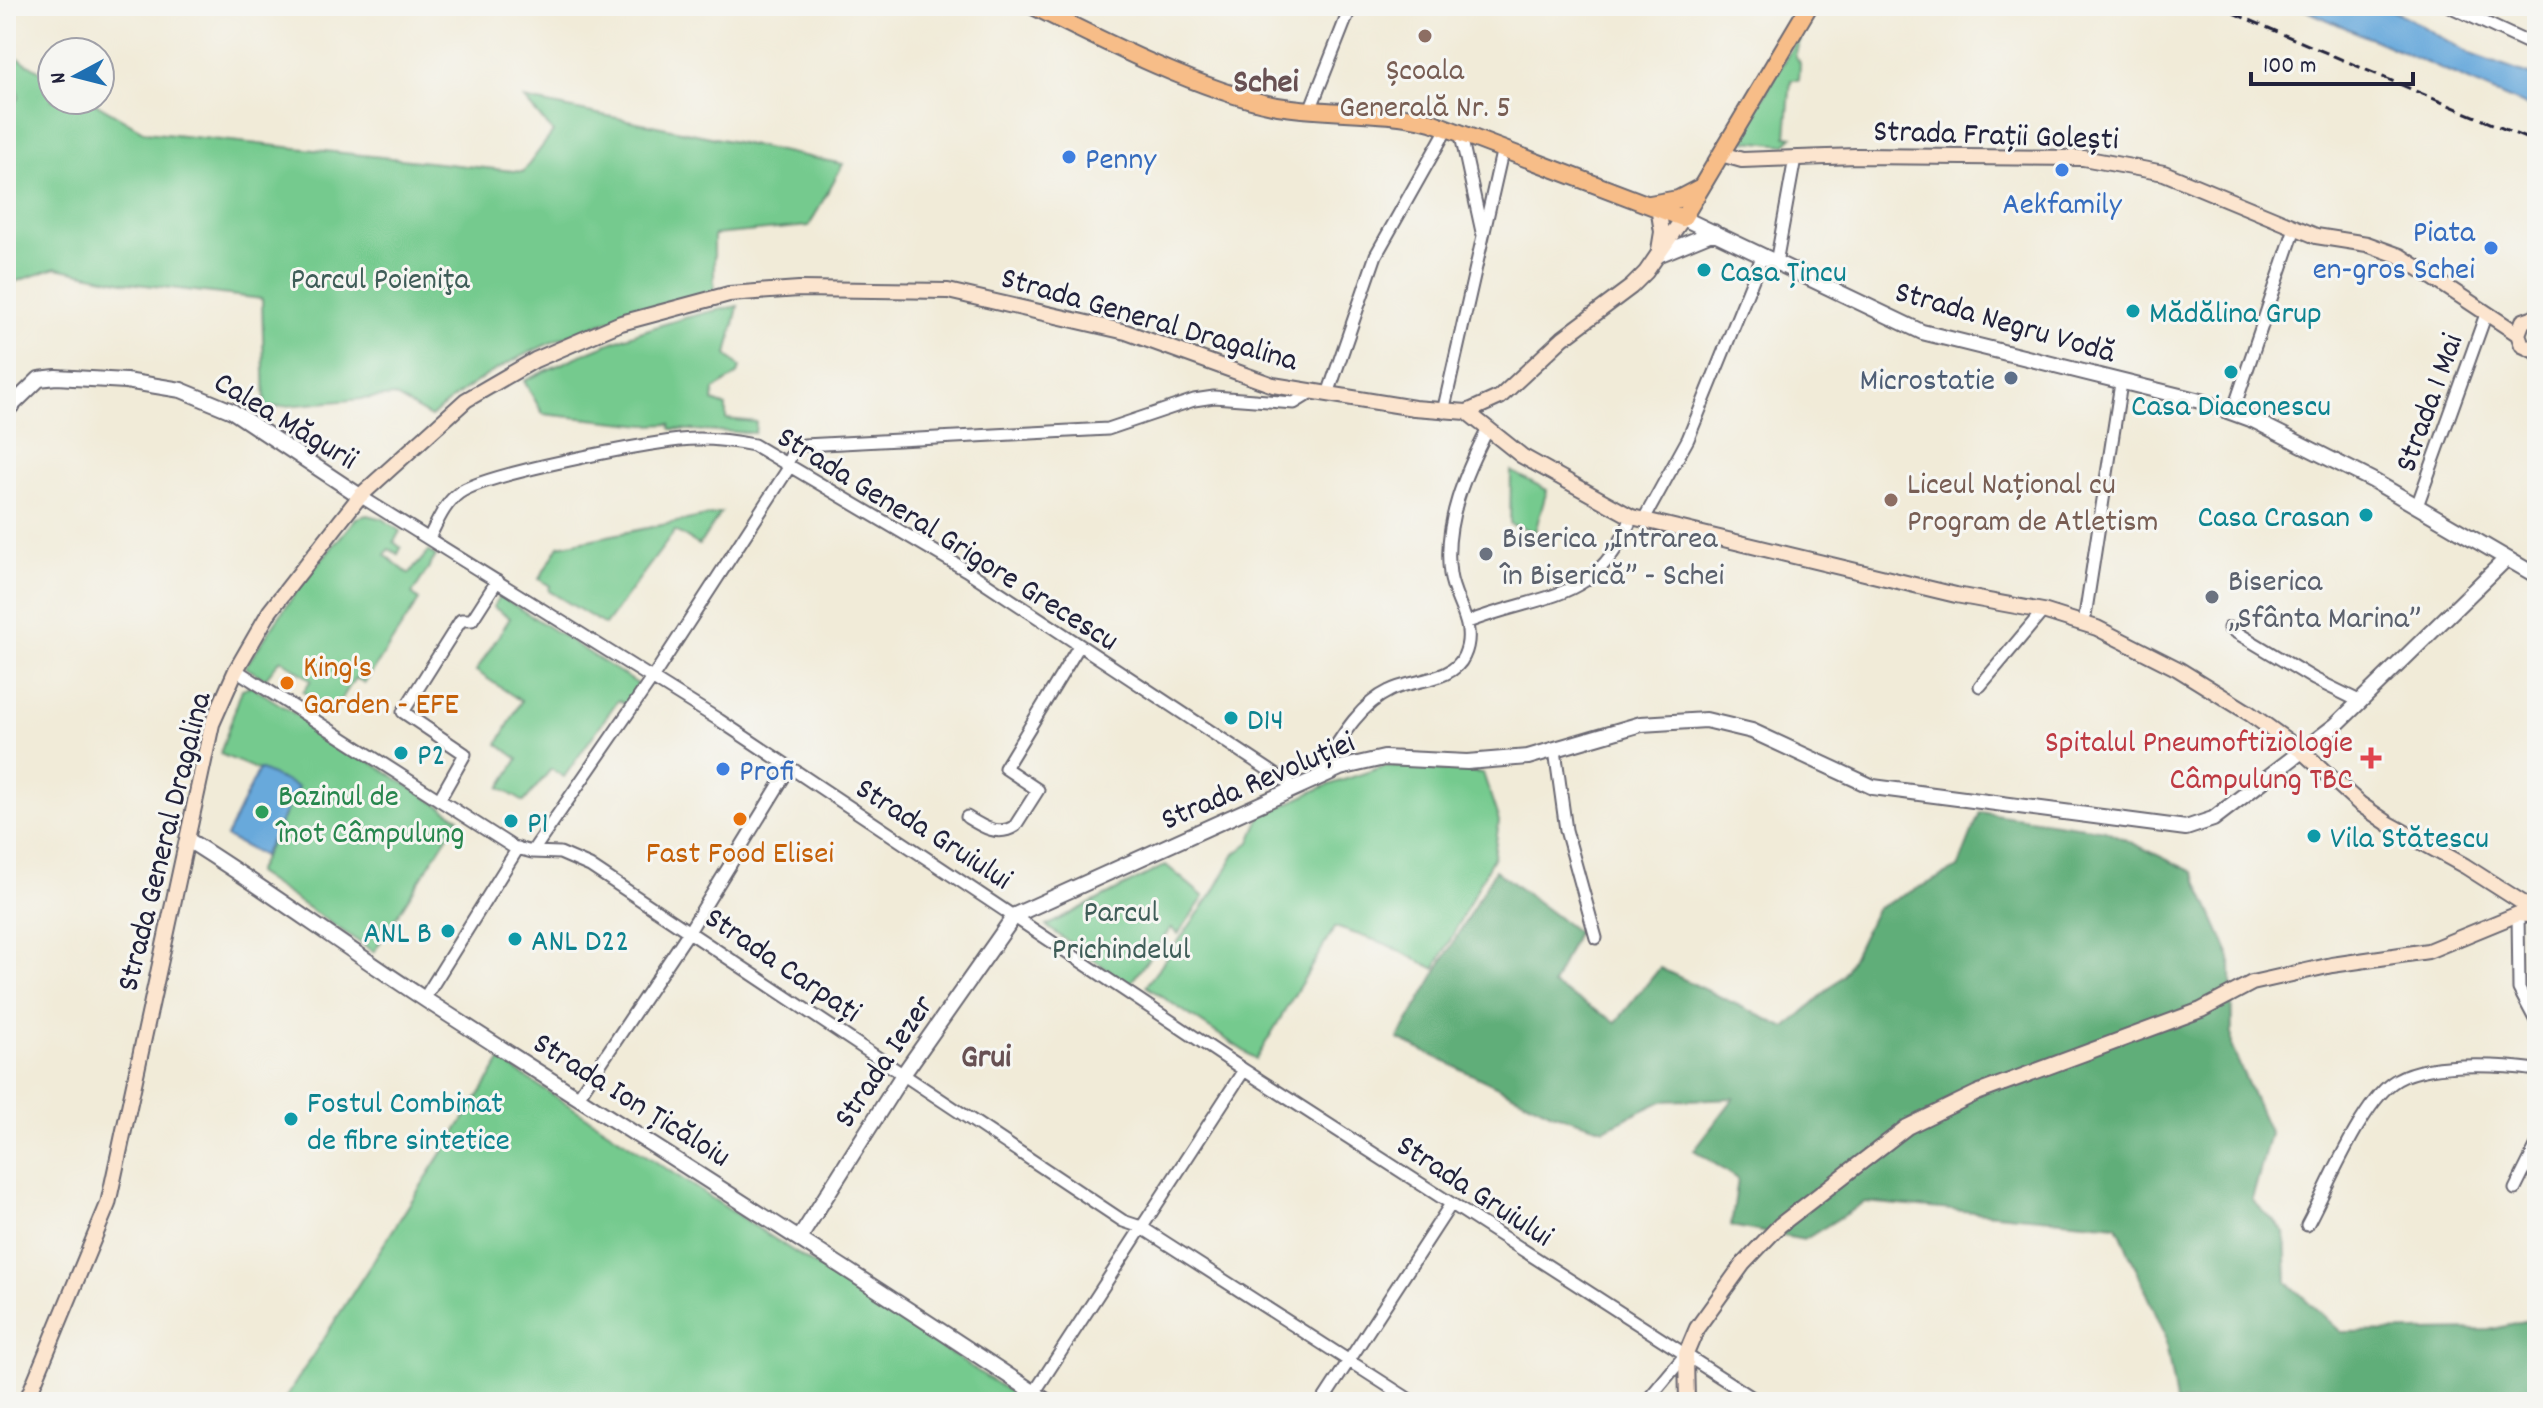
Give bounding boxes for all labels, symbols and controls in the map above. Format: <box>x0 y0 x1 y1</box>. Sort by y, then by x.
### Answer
marker: Școala Generală Nr. 5 <box>1416 27 1434 45</box>
north arrow <box>36 36 116 116</box>
scale bar <box>2251 36 2413 86</box>
place label: Școala Generală Nr. 5 <box>1339 50 1511 133</box>
text: 100 m <box>2263 50 2316 84</box>
district label: Schei <box>1233 60 1299 109</box>
text: N <box>44 71 76 85</box>
street label: Strada Frații Golești <box>1872 111 2119 165</box>
place label: Penny <box>1085 139 1157 185</box>
marker: Penny <box>1060 148 1078 166</box>
marker: Aekfamily <box>2053 161 2071 179</box>
place label: Aekfamily <box>2002 184 2123 230</box>
place label: Piata en-gros Schei <box>2313 212 2476 295</box>
marker: Piata en-gros Schei <box>2482 239 2500 257</box>
place label: Casa Țincu <box>1720 252 1847 298</box>
street label: Strada General Dragalina <box>995 257 1303 386</box>
park label: Parcul Poieniţa <box>290 259 471 305</box>
marker: Casa Țincu <box>1695 261 1713 279</box>
street label: Strada Negru Vodă <box>1889 271 2120 378</box>
place label: Mădălina Grup <box>2149 293 2322 339</box>
marker: Mădălina Grup <box>2124 302 2142 320</box>
street label: Strada 1 Mai <box>2385 328 2478 479</box>
place label: Microstatie <box>1859 360 1995 406</box>
street label: Calea Măgurii <box>204 362 365 485</box>
marker: Casa Diaconescu <box>2222 363 2240 381</box>
marker: Microstatie <box>2002 369 2020 387</box>
place label: Casa Diaconescu <box>2131 386 2331 432</box>
street label: Strada General Grigore Grecescu <box>766 417 1126 666</box>
place label: Liceul Național cu Program de Atletism <box>1907 464 2158 547</box>
marker: Liceul Național cu Program de Atletism <box>1882 491 1900 509</box>
place label: Casa Crasan <box>2197 497 2350 543</box>
marker: Casa Crasan <box>2357 506 2375 524</box>
place label: Biserica „Intrarea în Biserică” - Schei <box>1499 518 1725 601</box>
marker: Biserica „Intrarea în Biserică” - Schei <box>1477 545 1495 563</box>
place label: Biserica „Sfânta Marina” <box>2228 561 2421 644</box>
marker: Biserica „Sfânta Marina” <box>2203 588 2221 606</box>
place label: King's Garden - EFE <box>303 647 459 730</box>
marker: King's Garden - EFE <box>278 674 296 692</box>
street label: Strada General Dragalina <box>107 687 227 997</box>
place label: D14 <box>1247 700 1284 746</box>
marker: D14 <box>1222 709 1240 727</box>
street label: Strada Revoluției <box>1155 722 1363 845</box>
place label: Spitalul Pneumoftiziologie Câmpulung TBC <box>2045 722 2353 805</box>
place label: P2 <box>417 735 446 781</box>
marker: P2 <box>392 744 410 762</box>
marker: Spitalul Pneumoftiziologie Câmpulung TBC <box>2360 747 2382 769</box>
place label: Profi <box>739 751 794 797</box>
marker: Profi <box>714 760 732 778</box>
street label: Strada Gruiului <box>845 768 1020 904</box>
place label: Bazinul de înot Câmpulung <box>275 776 465 859</box>
marker: Bazinul de înot Câmpulung <box>253 803 271 821</box>
place label: P1 <box>527 803 549 849</box>
marker: Fast Food Elisei <box>731 810 749 828</box>
marker: P1 <box>502 812 520 830</box>
place label: Vila Stătescu <box>2330 818 2489 864</box>
marker: Vila Stătescu <box>2305 827 2323 845</box>
place label: Fast Food Elisei <box>646 833 834 879</box>
park label: Parcul Prichindelul <box>1052 892 1191 975</box>
street label: Strada Carpați <box>694 898 869 1037</box>
place label: ANL B <box>363 913 432 959</box>
place label: ANL D22 <box>531 921 629 967</box>
marker: ANL B <box>439 922 457 940</box>
marker: ANL D22 <box>506 930 524 948</box>
street label: Strada Iezer <box>825 987 948 1139</box>
street label: Strada Ion Țicăloiu <box>523 1023 738 1181</box>
district label: Grui <box>961 1035 1012 1084</box>
place label: Fostul Combinat de fibre sintetice <box>307 1083 510 1166</box>
marker: Fostul Combinat de fibre sintetice <box>282 1110 300 1128</box>
street label: Strada Gruiului <box>1386 1125 1561 1261</box>

